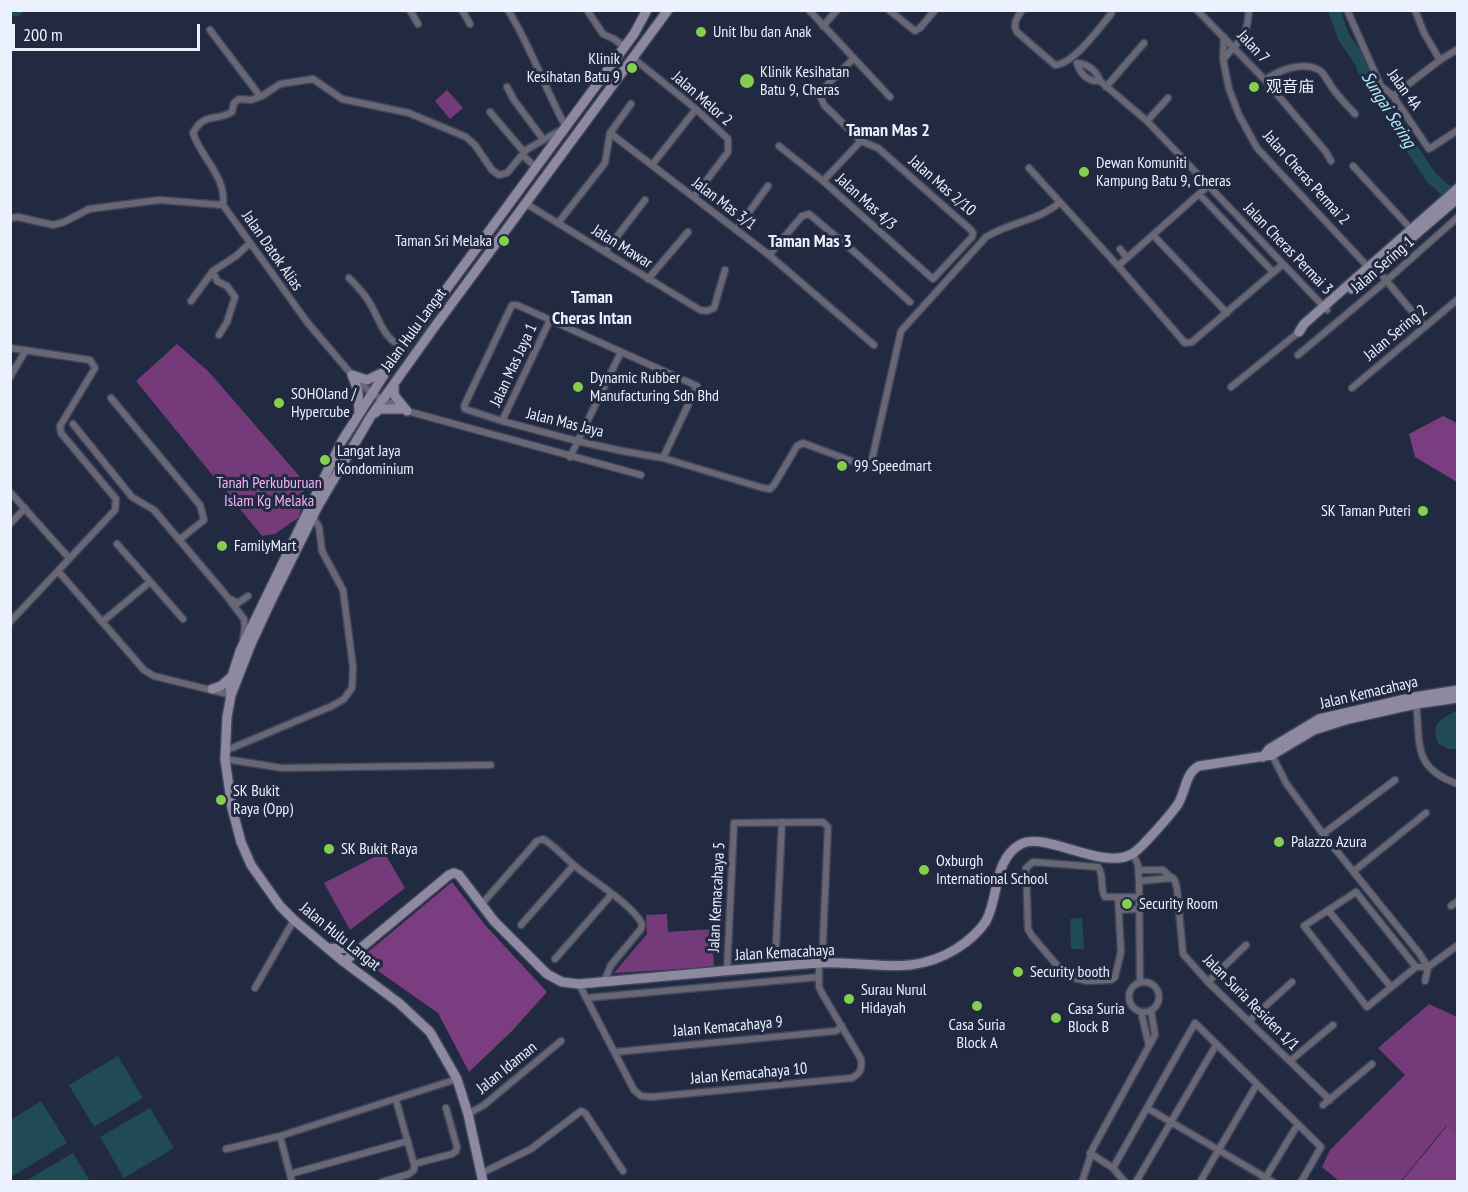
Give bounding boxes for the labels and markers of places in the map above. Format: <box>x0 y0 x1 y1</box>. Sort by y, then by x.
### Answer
place label: Unit Ibu dan Anak <box>713 22 812 42</box>
marker: Unit Ibu dan Anak <box>694 25 708 39</box>
place label: Klinik Kesihatan Batu 9 <box>527 49 620 87</box>
marker: Klinik Kesihatan Batu 9 <box>625 61 639 75</box>
place label: Klinik Kesihatan Batu 9, Cheras <box>760 62 849 100</box>
marker: Klinik Kesihatan Batu 9, Cheras <box>738 72 756 90</box>
place label: 观音庙 <box>1266 77 1314 97</box>
marker: 观音庙 <box>1247 80 1261 94</box>
place label: Dewan Komuniti Kampung Batu 9, Cheras <box>1096 153 1231 191</box>
marker: Dewan Komuniti Kampung Batu 9, Cheras <box>1077 165 1091 179</box>
place label: Taman Sri Melaka <box>395 231 492 251</box>
marker: Taman Sri Melaka <box>497 234 511 248</box>
place label: Dynamic Rubber Manufacturing Sdn Bhd <box>590 368 719 406</box>
marker: Dynamic Rubber Manufacturing Sdn Bhd <box>571 380 585 394</box>
place label: SOHOland / Hypercube <box>291 384 356 422</box>
marker: SOHOland / Hypercube <box>272 396 286 410</box>
place label: Langat Jaya Kondominium <box>337 441 414 479</box>
marker: Langat Jaya Kondominium <box>318 453 332 467</box>
place label: 99 Speedmart <box>854 456 932 476</box>
marker: 99 Speedmart <box>835 459 849 473</box>
place label: SK Taman Puteri <box>1321 501 1411 521</box>
marker: SK Taman Puteri <box>1416 504 1430 518</box>
place label: FamilyMart <box>234 536 296 556</box>
marker: FamilyMart <box>215 539 229 553</box>
place label: SK Bukit Raya (Opp) <box>233 781 293 819</box>
marker: SK Bukit Raya (Opp) <box>214 793 228 807</box>
place label: Palazzo Azura <box>1291 832 1367 852</box>
marker: Palazzo Azura <box>1272 835 1286 849</box>
place label: SK Bukit Raya <box>341 839 418 859</box>
marker: SK Bukit Raya <box>322 842 336 856</box>
place label: Oxburgh International School <box>936 851 1048 889</box>
marker: Oxburgh International School <box>917 863 931 877</box>
place label: Security Room <box>1139 894 1218 914</box>
marker: Security Room <box>1120 897 1134 911</box>
place label: Security booth <box>1030 962 1110 982</box>
marker: Security booth <box>1011 965 1025 979</box>
place label: Surau Nurul Hidayah <box>861 980 927 1018</box>
marker: Surau Nurul Hidayah <box>842 992 856 1006</box>
marker: Casa Suria Block A <box>970 999 984 1013</box>
place label: Casa Suria Block B <box>1068 999 1125 1037</box>
marker: Casa Suria Block B <box>1049 1011 1063 1025</box>
place label: Casa Suria Block A <box>949 1015 1005 1053</box>

